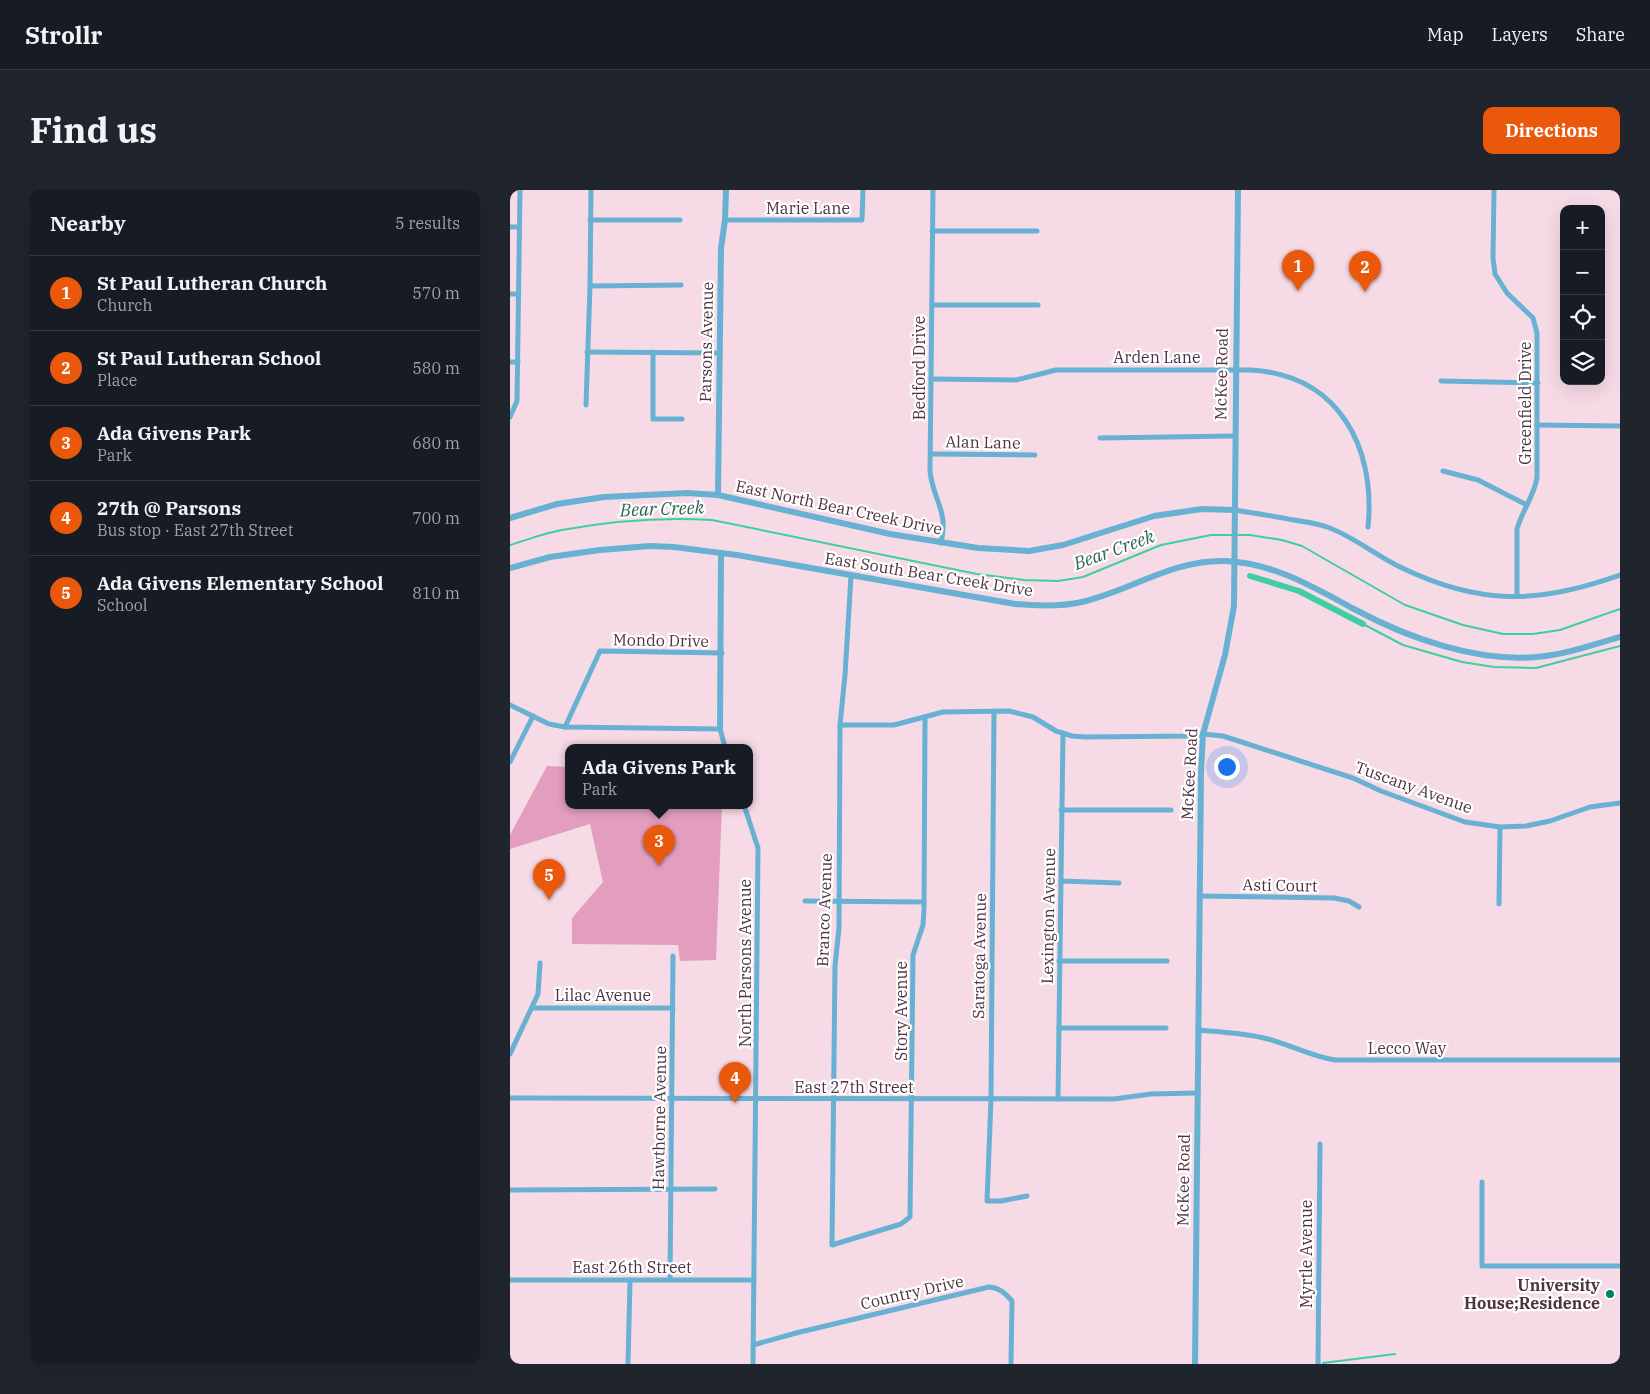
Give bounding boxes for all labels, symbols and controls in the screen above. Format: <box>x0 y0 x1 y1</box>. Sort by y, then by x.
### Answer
text: Strollr <box>25 19 102 51</box>
text: Map <box>1427 23 1464 46</box>
text: Layers <box>1492 23 1548 46</box>
text: Share <box>1576 23 1625 46</box>
text: Find us <box>30 107 157 153</box>
button: Directions <box>1483 107 1620 154</box>
street label: Marie Lane <box>766 198 850 218</box>
map controls <box>1560 205 1605 385</box>
button: + <box>1560 205 1605 250</box>
text: Nearby <box>50 209 126 237</box>
text: 5 results <box>395 213 460 233</box>
pin: 1 <box>1282 250 1314 291</box>
button: − <box>1560 250 1605 295</box>
pin: 2 <box>1349 251 1381 292</box>
text: St Paul Lutheran Church <box>97 271 327 295</box>
street label: Parsons Avenue <box>695 282 717 402</box>
text: 1 <box>61 283 71 303</box>
text: 570 m <box>412 283 460 303</box>
text: Church <box>97 295 153 315</box>
button: locate <box>1560 295 1605 340</box>
street label: Bedford Drive <box>909 316 929 420</box>
street label: McKee Road <box>1210 327 1232 420</box>
button: layers <box>1560 340 1605 385</box>
street label: Greenfield Drive <box>1515 341 1535 465</box>
text: St Paul Lutheran School <box>97 346 321 370</box>
street label: Arden Lane <box>1113 347 1201 367</box>
text: 2 <box>61 358 71 378</box>
text: 580 m <box>412 358 460 378</box>
text: Place <box>97 370 137 390</box>
text: Ada Givens Park <box>97 421 251 445</box>
street label: Alan Lane <box>945 431 1021 453</box>
text: 3 <box>61 433 71 453</box>
text: 680 m <box>412 433 460 453</box>
text: Park <box>97 445 132 465</box>
street label: East North Bear Creek Drive <box>734 475 944 539</box>
text: 27th @ Parsons <box>97 496 241 520</box>
water label: Bear Creek <box>618 496 705 522</box>
text: 4 <box>61 508 71 528</box>
text: 700 m <box>412 508 460 528</box>
text: Bus stop · East 27th Street <box>97 520 293 540</box>
water label: Bear Creek <box>1069 524 1158 575</box>
street label: East South Bear Creek Drive <box>823 548 1035 600</box>
text: Ada Givens Elementary School <box>97 571 384 595</box>
text: 5 <box>61 583 71 603</box>
text: 810 m <box>412 583 460 603</box>
text: School <box>97 595 148 615</box>
street label: Mondo Drive <box>613 629 709 651</box>
street label: McKee Road <box>1177 727 1201 821</box>
popup <box>565 744 753 809</box>
your location <box>1214 754 1240 780</box>
text: Ada Givens Park <box>582 755 736 779</box>
street label: Tuscany Avenue <box>1353 757 1475 817</box>
text: Park <box>582 779 617 799</box>
pin: 3 <box>643 825 675 866</box>
street label: Lexington Avenue <box>1037 848 1059 984</box>
street label: Branco Avenue <box>812 853 836 967</box>
pin: 5 <box>533 859 565 900</box>
street label: Asti Court <box>1242 874 1318 896</box>
street label: North Parsons Avenue <box>735 879 755 1047</box>
street label: Saratoga Avenue <box>968 893 990 1019</box>
street label: Story Avenue <box>891 961 911 1061</box>
street label: Lilac Avenue <box>555 985 651 1005</box>
street label: Lecco Way <box>1368 1038 1447 1058</box>
street label: Hawthorne Avenue <box>648 1046 670 1190</box>
pin: 4 <box>719 1062 751 1103</box>
street label: East 27th Street <box>794 1077 914 1097</box>
street label: McKee Road <box>1172 1133 1194 1226</box>
street label: Myrtle Avenue <box>1296 1200 1316 1308</box>
street label: East 26th Street <box>572 1257 692 1277</box>
street label: Country Drive <box>858 1270 966 1314</box>
place label: University House;Residence <box>1464 1275 1601 1313</box>
marker: University House;Residence <box>1604 1288 1616 1300</box>

